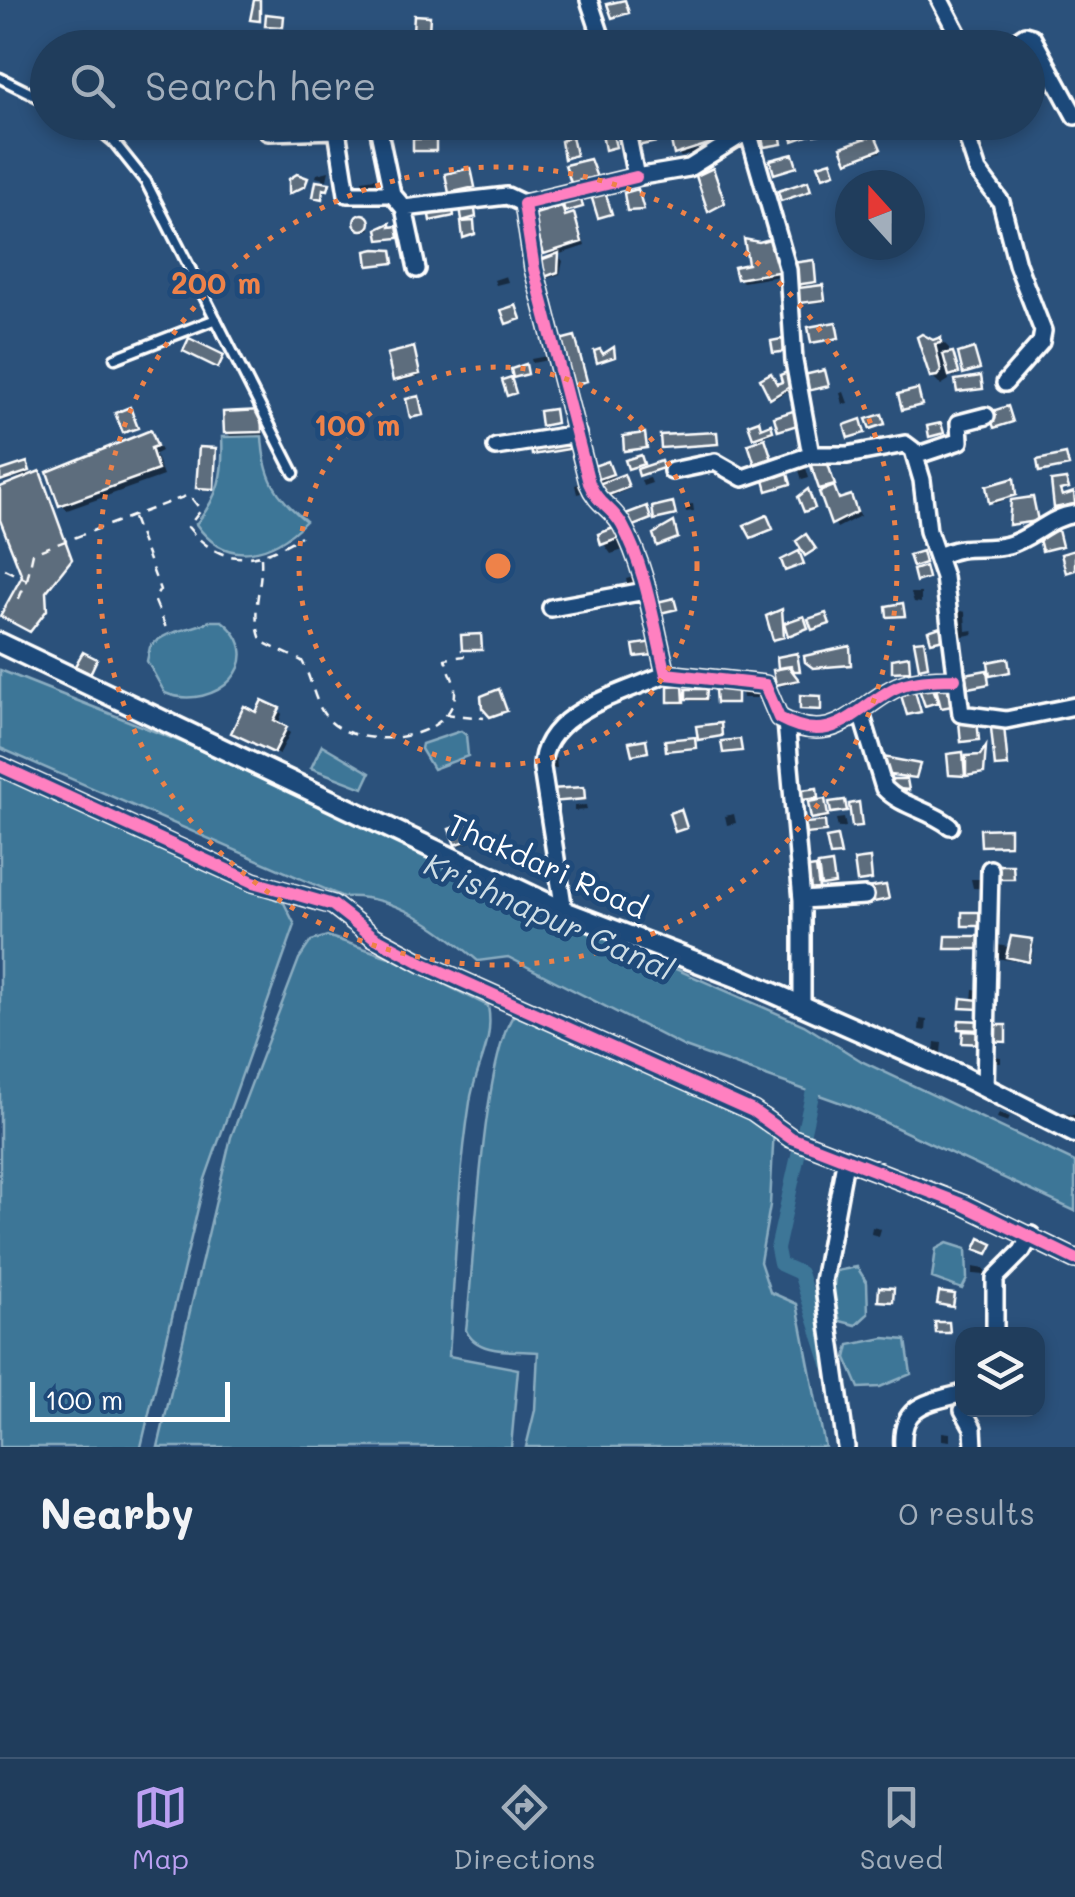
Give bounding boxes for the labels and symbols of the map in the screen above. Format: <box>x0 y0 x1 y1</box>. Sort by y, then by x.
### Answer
north arrow <box>835 170 925 260</box>
text: 200 m <box>171 262 261 302</box>
text: 100 m <box>314 404 400 444</box>
centre of rings <box>480 548 516 584</box>
street label: Thakdari Road <box>442 803 654 927</box>
water label: Krishnapur Canal <box>419 841 681 989</box>
scale bar <box>30 1377 230 1422</box>

